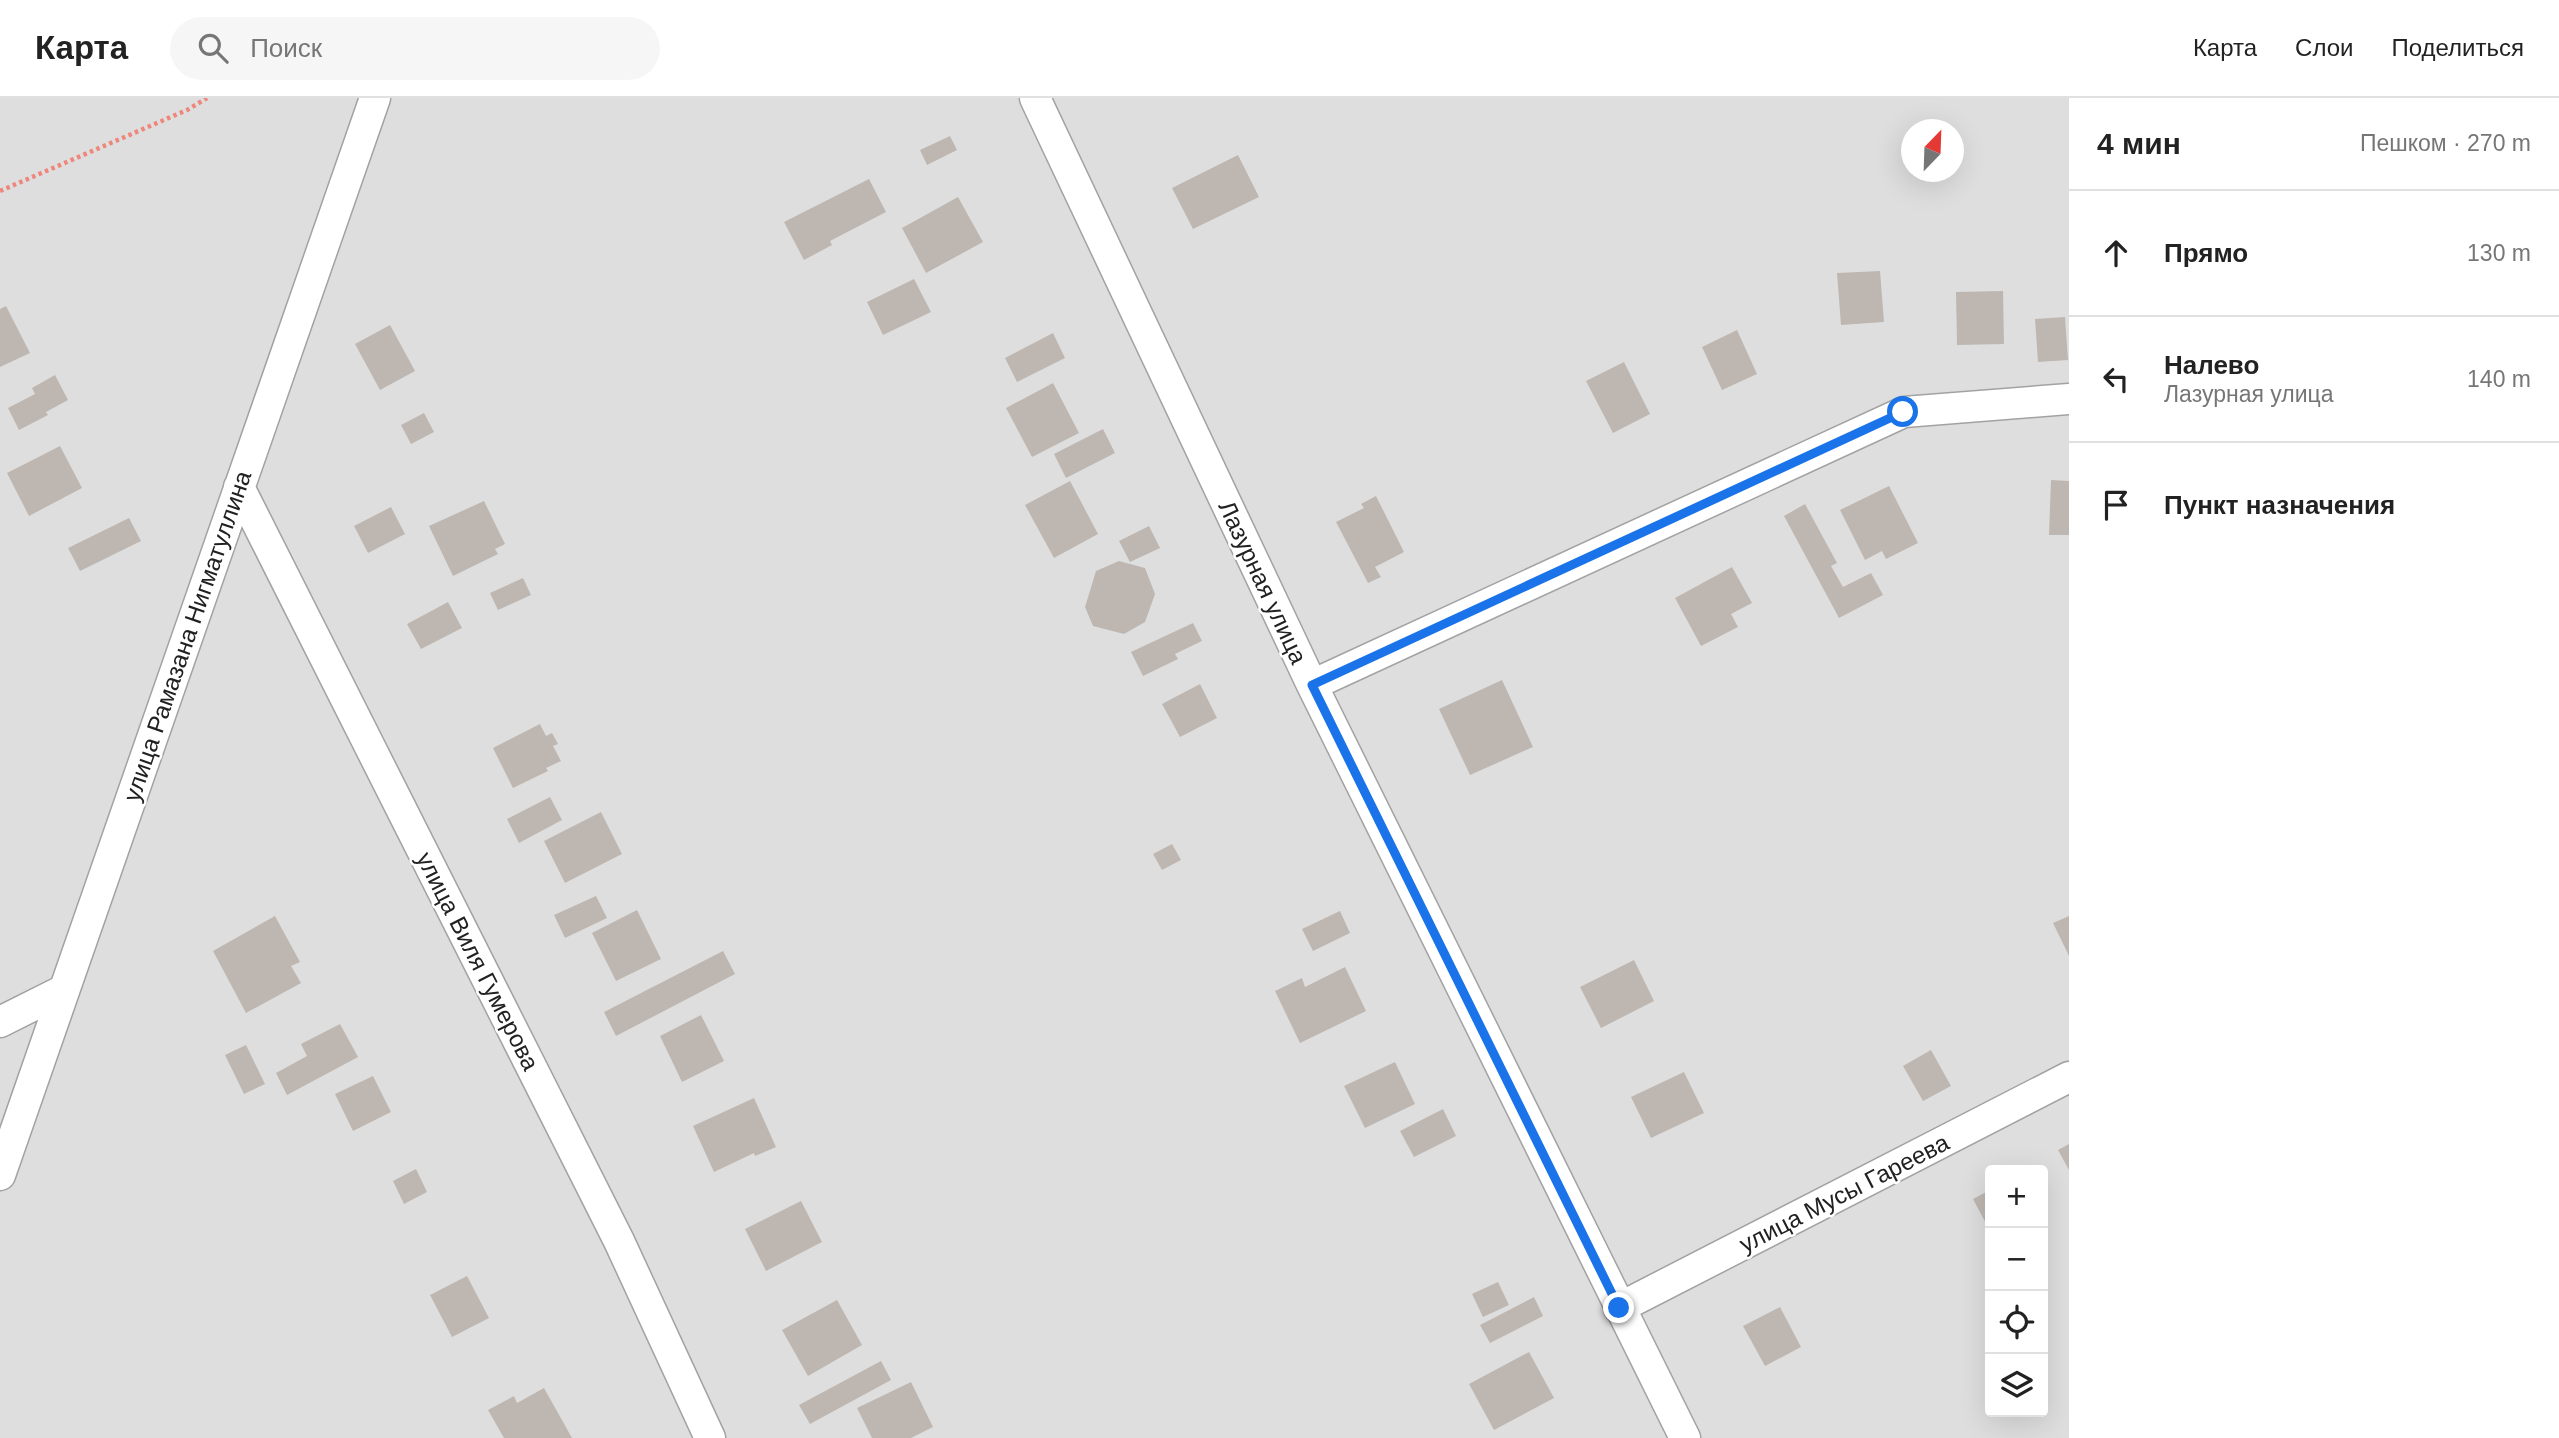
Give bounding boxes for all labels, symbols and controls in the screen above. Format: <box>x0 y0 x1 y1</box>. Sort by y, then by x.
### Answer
search box <box>170 17 660 80</box>
text: Карта <box>35 29 128 66</box>
icon: search <box>194 29 232 67</box>
text: Поиск <box>250 33 322 63</box>
text: Карта <box>2193 34 2257 61</box>
text: Слои <box>2295 34 2353 61</box>
text: Поделиться <box>2391 34 2524 61</box>
north arrow <box>1901 119 1964 182</box>
text: 4 мин <box>2097 127 2181 160</box>
text: Пешком · 270 m <box>2360 130 2531 156</box>
icon: ahead <box>2097 234 2135 272</box>
text: Прямо <box>2164 238 2248 268</box>
text: 130 m <box>2467 240 2531 266</box>
text: Налево <box>2164 350 2259 380</box>
icon: left <box>2097 360 2135 398</box>
text: 140 m <box>2467 366 2531 392</box>
text: Лазурная улица <box>2164 381 2334 407</box>
route start <box>1887 396 1918 427</box>
street label: улица Рамазана Нигматуллина <box>118 466 257 805</box>
icon: arrive <box>2097 486 2135 524</box>
text: Пункт назначения <box>2164 490 2395 520</box>
street label: Лазурная улица <box>1213 496 1313 668</box>
street label: улица Виля Гумерова <box>411 847 545 1075</box>
street label: улица Мусы Гареева <box>1735 1128 1954 1258</box>
map controls <box>1985 1165 2048 1417</box>
button: + <box>1985 1165 2048 1228</box>
button: − <box>1985 1228 2048 1291</box>
button: locate <box>1985 1291 2048 1354</box>
route end <box>1603 1292 1634 1323</box>
button: layers <box>1985 1354 2048 1417</box>

